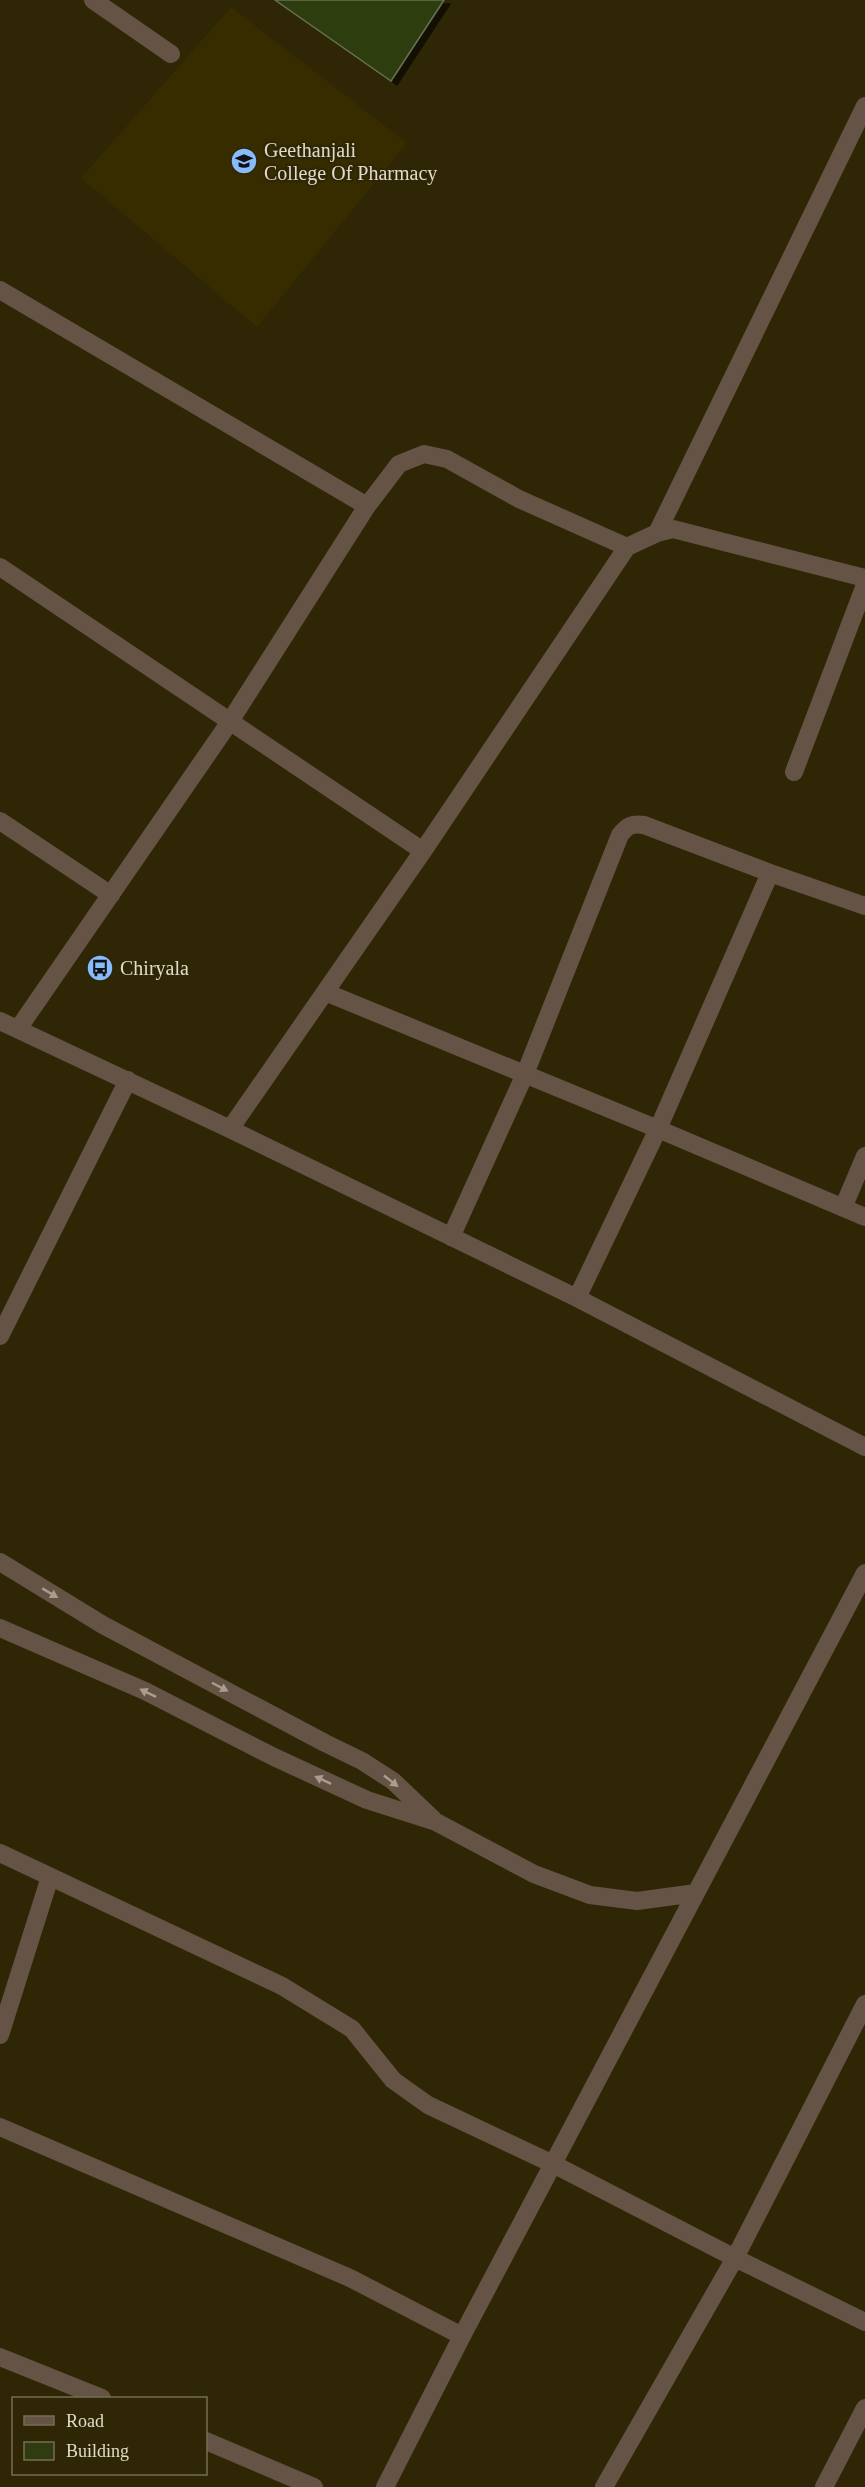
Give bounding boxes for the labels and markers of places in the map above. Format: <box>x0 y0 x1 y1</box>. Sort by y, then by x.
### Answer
place label: Geethanjali College Of Pharmacy <box>264 139 437 185</box>
school or university icon: Geethanjali College Of Pharmacy <box>229 146 259 176</box>
bus stop icon: Chiryala <box>85 953 115 983</box>
place label: Chiryala <box>120 957 189 980</box>

